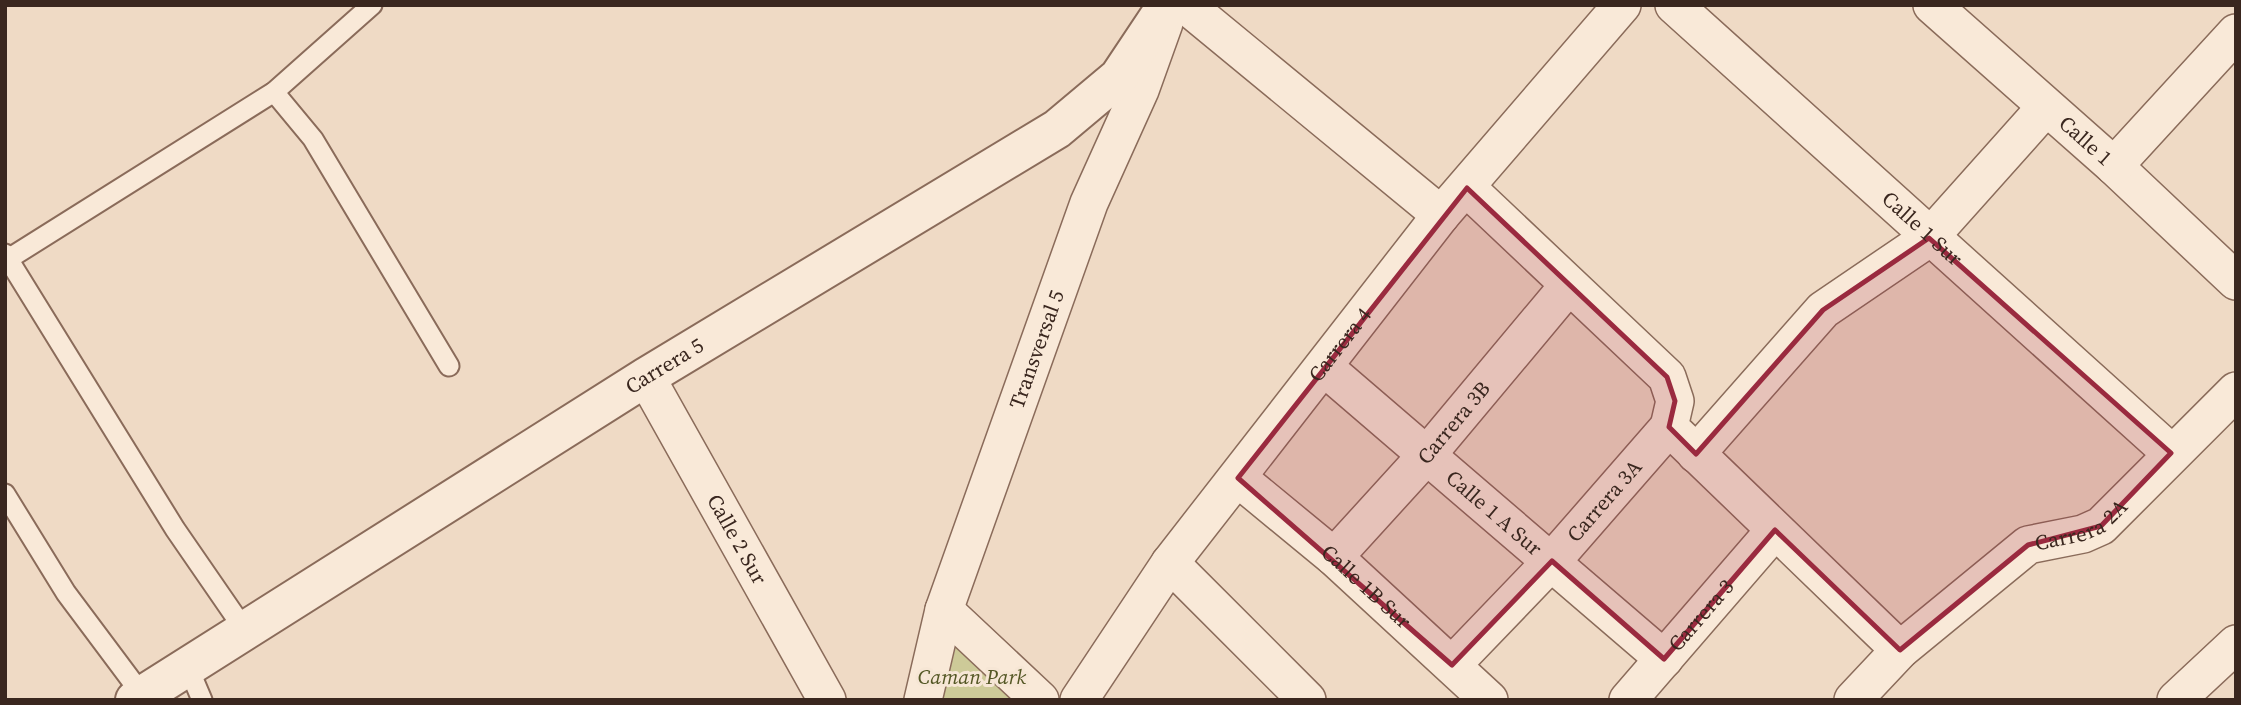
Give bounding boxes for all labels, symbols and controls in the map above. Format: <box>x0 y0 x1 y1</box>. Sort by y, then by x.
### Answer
street label: Calle 1 <box>2053 109 2119 172</box>
street label: Calle 1 Sur <box>1876 184 1969 272</box>
street label: Transversal 5 <box>1002 286 1071 413</box>
street label: Carrera 4 <box>1301 301 1378 388</box>
street label: Carrera 5 <box>619 331 709 401</box>
street label: Carrera 3B <box>1410 375 1497 470</box>
street label: Carrera 3A <box>1560 453 1648 548</box>
street label: Calle 1 A Sur <box>1440 463 1549 562</box>
street label: Calle 2 Sur <box>700 489 774 589</box>
street label: Carrera 2A <box>2032 492 2134 557</box>
street label: Calle 1B Sur <box>1315 537 1418 635</box>
street label: Carrera 3 <box>1661 573 1740 657</box>
park label: Caman Park <box>918 662 1026 691</box>

